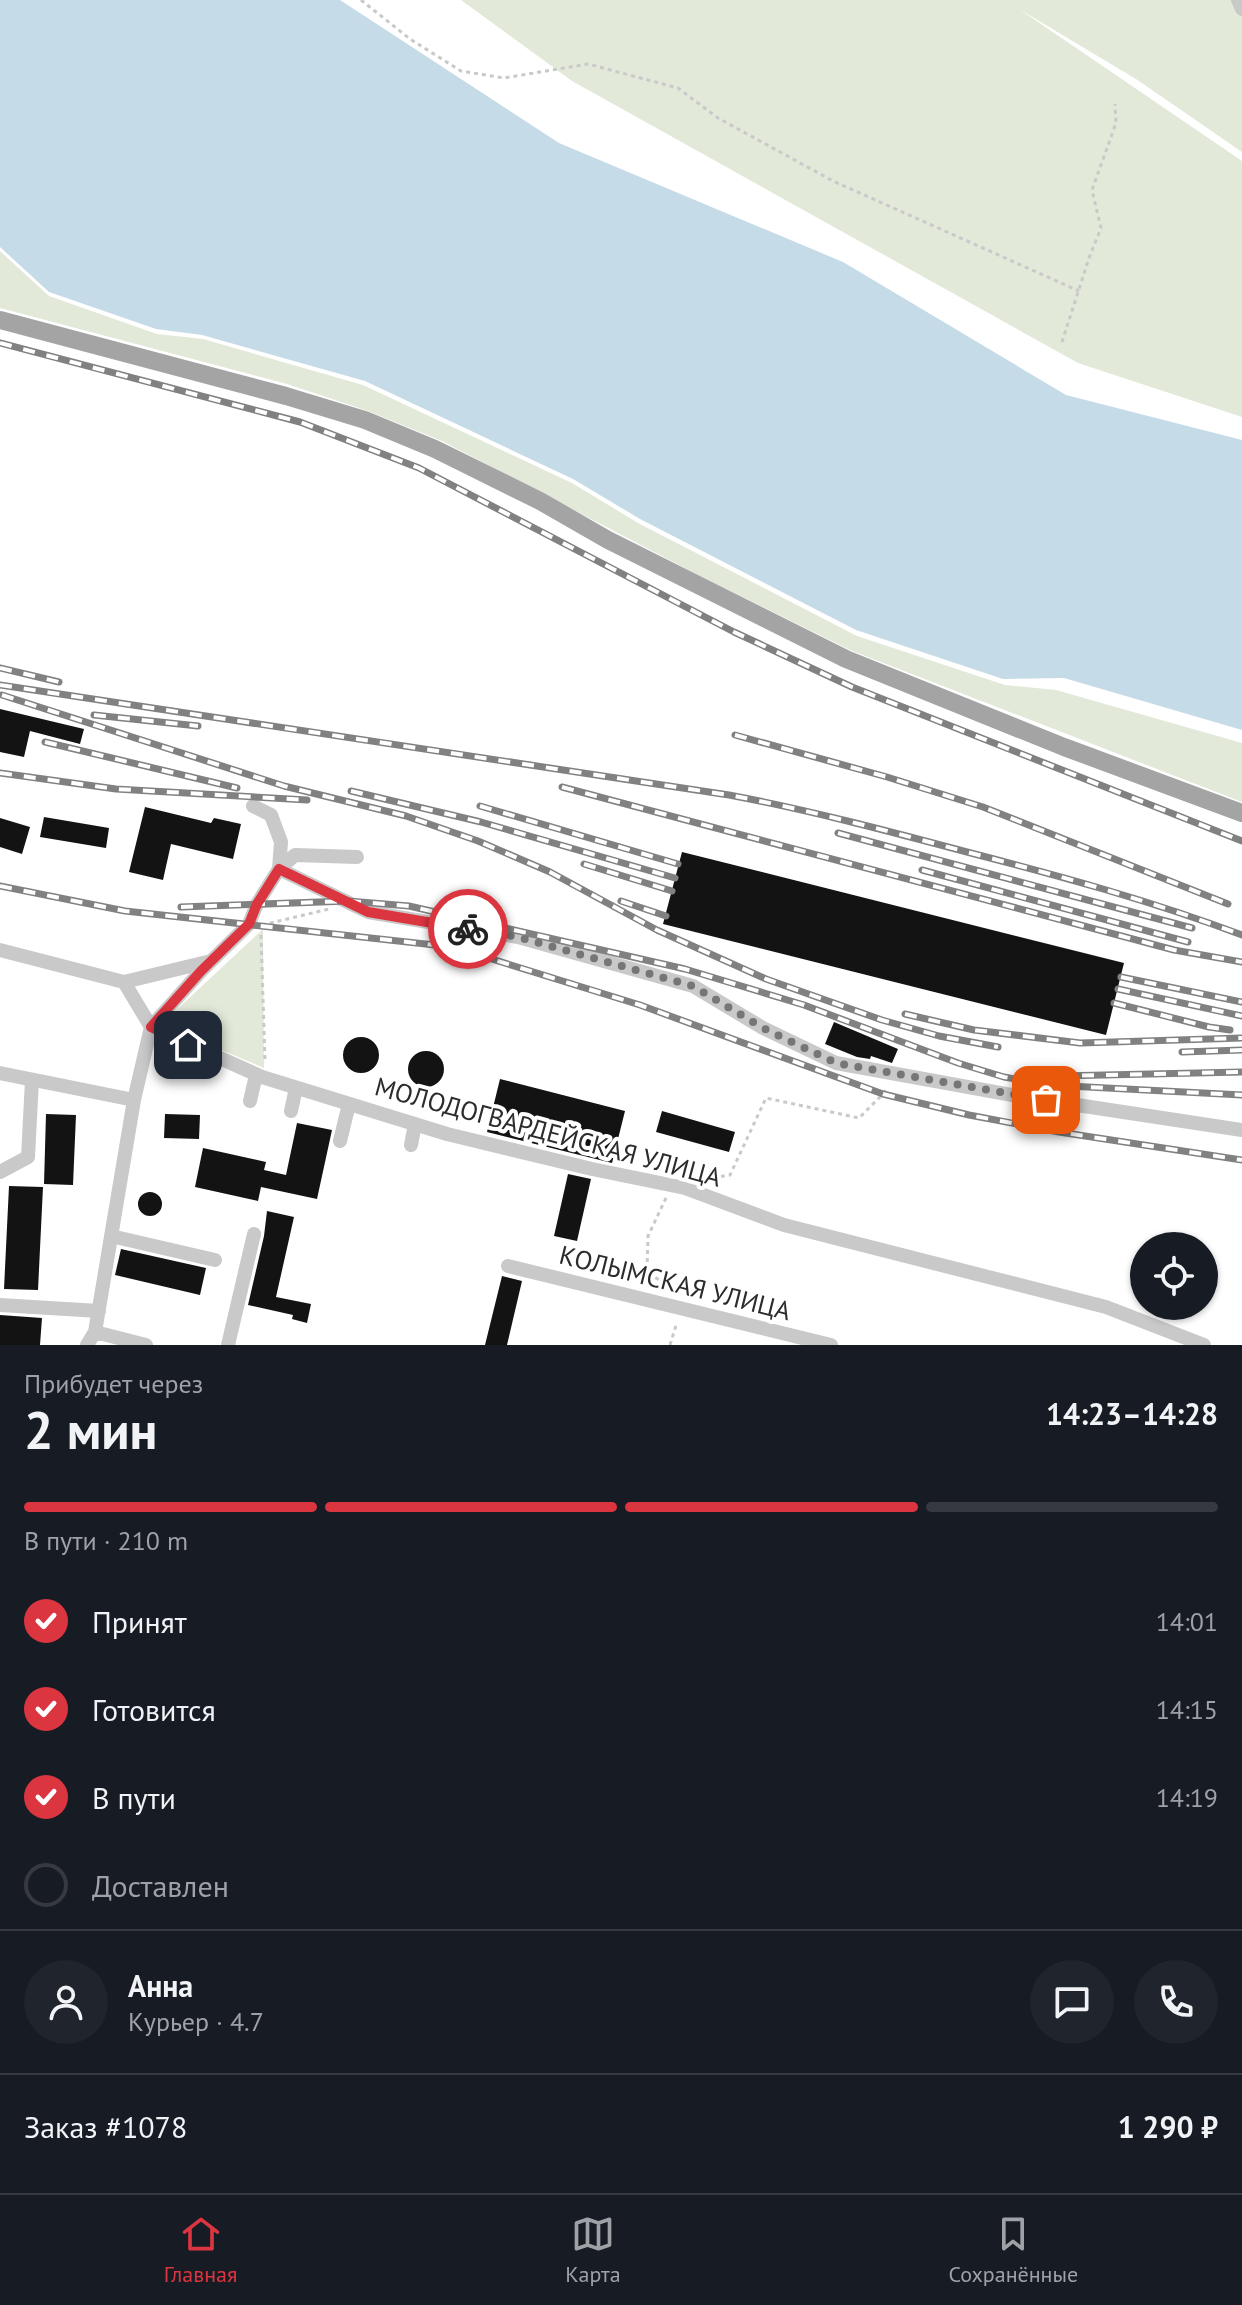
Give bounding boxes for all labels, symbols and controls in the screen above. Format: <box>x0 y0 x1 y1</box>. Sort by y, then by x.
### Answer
courier <box>428 889 508 969</box>
icon: bike <box>446 907 490 951</box>
pin <box>154 1011 222 1079</box>
icon: home <box>166 1023 210 1067</box>
pin <box>1012 1066 1080 1134</box>
street label: МОЛОДОГВАРДЕЙСКАЯ УЛИЦА <box>371 1069 725 1194</box>
icon: bag <box>1024 1078 1068 1122</box>
map controls <box>1130 1232 1218 1320</box>
button: locate <box>1130 1232 1218 1320</box>
street label: КОЛЫМСКАЯ УЛИЦА <box>556 1238 794 1327</box>
text: Прибудет через <box>24 1367 203 1400</box>
text: 14:23–14:28 <box>1046 1394 1218 1433</box>
text: 2 мин <box>24 1396 158 1463</box>
text: В пути · 210 m <box>24 1524 188 1557</box>
icon: check <box>24 1599 68 1643</box>
text: Принят <box>92 1602 187 1641</box>
text: 14:01 <box>1156 1605 1218 1638</box>
icon: check <box>24 1687 68 1731</box>
text: Готовится <box>92 1690 216 1729</box>
text: 14:15 <box>1156 1693 1218 1726</box>
icon: check <box>24 1775 68 1819</box>
text: В пути <box>92 1778 176 1817</box>
text: 14:19 <box>1156 1781 1218 1814</box>
text: Доставлен <box>92 1866 229 1905</box>
button: person <box>24 1960 108 2044</box>
button: chat <box>1030 1960 1114 2044</box>
button: phone <box>1134 1960 1218 2044</box>
text: Анна <box>128 1966 193 2005</box>
text: Курьер · 4.7 <box>128 2005 264 2038</box>
text: Заказ #1078 <box>24 2107 187 2146</box>
text: 1 290 ₽ <box>1118 2107 1218 2146</box>
tab: Главная <box>164 2212 237 2288</box>
tab: Карта <box>565 2212 621 2288</box>
tab: Сохранённые <box>948 2212 1078 2288</box>

